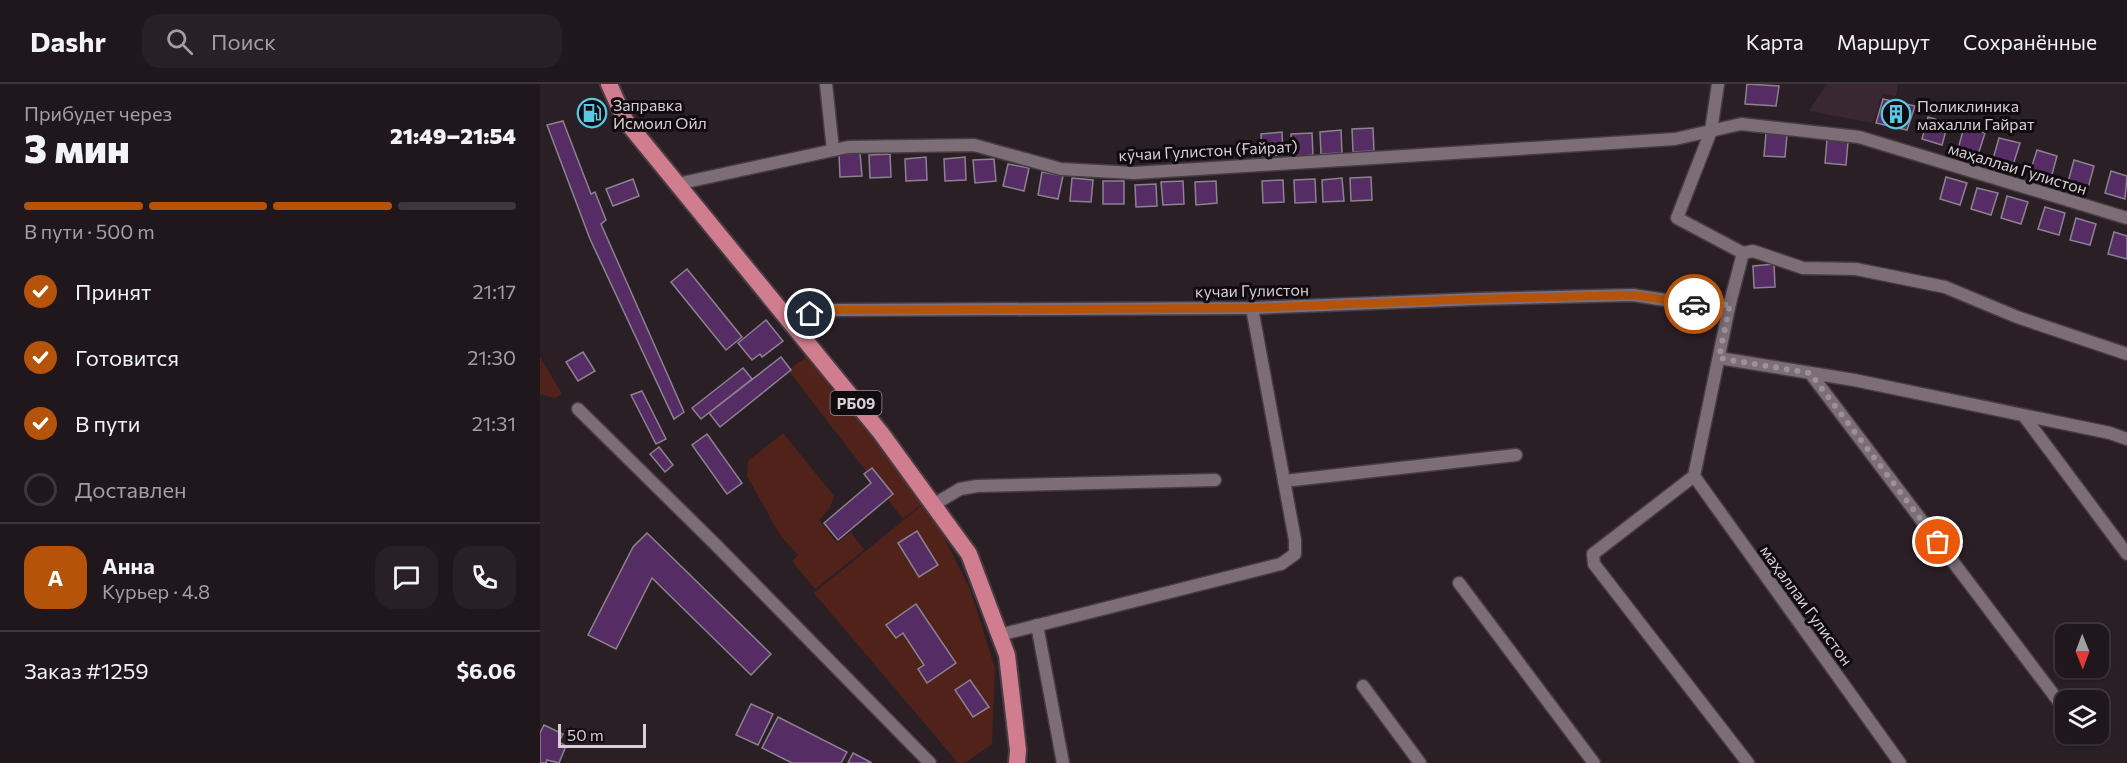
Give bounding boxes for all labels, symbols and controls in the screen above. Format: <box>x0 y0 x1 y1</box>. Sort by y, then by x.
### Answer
search box <box>142 14 562 68</box>
text: Dashr <box>30 24 106 58</box>
icon: search <box>163 25 196 58</box>
text: Поиск <box>211 28 276 55</box>
text: Карта <box>1746 29 1804 54</box>
text: Маршрут <box>1837 29 1930 54</box>
text: Сохранённые <box>1963 29 2097 54</box>
place label: Заправка Исмоил Ойл <box>613 95 707 132</box>
place label: Поликлиника махалли Гайрат <box>1917 96 2035 133</box>
fuel station icon: Заправка Исмоил Ойл <box>576 97 608 129</box>
building icon: Поликлиника махалли Гайрат <box>1880 98 1912 130</box>
text: Прибудет через <box>24 101 172 125</box>
text: 21:49–21:54 <box>390 122 516 149</box>
text: 3 мин <box>24 123 130 171</box>
street label: кӯчаи Гулистон (Ғайрат) <box>1118 136 1298 164</box>
street label: маҳаллаи Гулистон <box>1946 138 2090 198</box>
text: В пути · 500 m <box>24 219 155 243</box>
courier <box>1664 274 1724 334</box>
icon: check <box>24 275 57 308</box>
text: Принят <box>75 278 151 305</box>
text: 21:17 <box>473 279 516 303</box>
street label: кучаи Гулистон <box>1195 280 1309 300</box>
pin <box>784 288 835 339</box>
icon: car <box>1678 288 1711 321</box>
icon: home <box>793 297 826 330</box>
icon: check <box>24 341 57 374</box>
text: Готовится <box>75 344 179 371</box>
text: 21:30 <box>467 345 516 369</box>
road number: РБ09 <box>830 391 882 415</box>
icon: check <box>24 407 57 440</box>
text: В пути <box>75 410 140 437</box>
text: 21:31 <box>472 411 516 435</box>
text: Доставлен <box>75 476 187 503</box>
pin <box>1912 516 1963 567</box>
icon: bag <box>1921 525 1954 558</box>
street label: маҳаллаи Гулистон <box>1757 541 1857 669</box>
button: chat <box>375 546 438 609</box>
button: phone <box>453 546 516 609</box>
text: Анна <box>102 552 155 579</box>
text: А <box>48 564 63 591</box>
text: Курьер · 4.8 <box>102 579 210 603</box>
north arrow <box>2055 624 2109 678</box>
map controls <box>2055 624 2109 744</box>
text: Заказ #1259 <box>24 657 149 684</box>
text: $6.06 <box>456 657 516 684</box>
button: layers <box>2055 690 2109 744</box>
scale bar <box>558 721 646 748</box>
text: 50 m <box>567 725 604 744</box>

